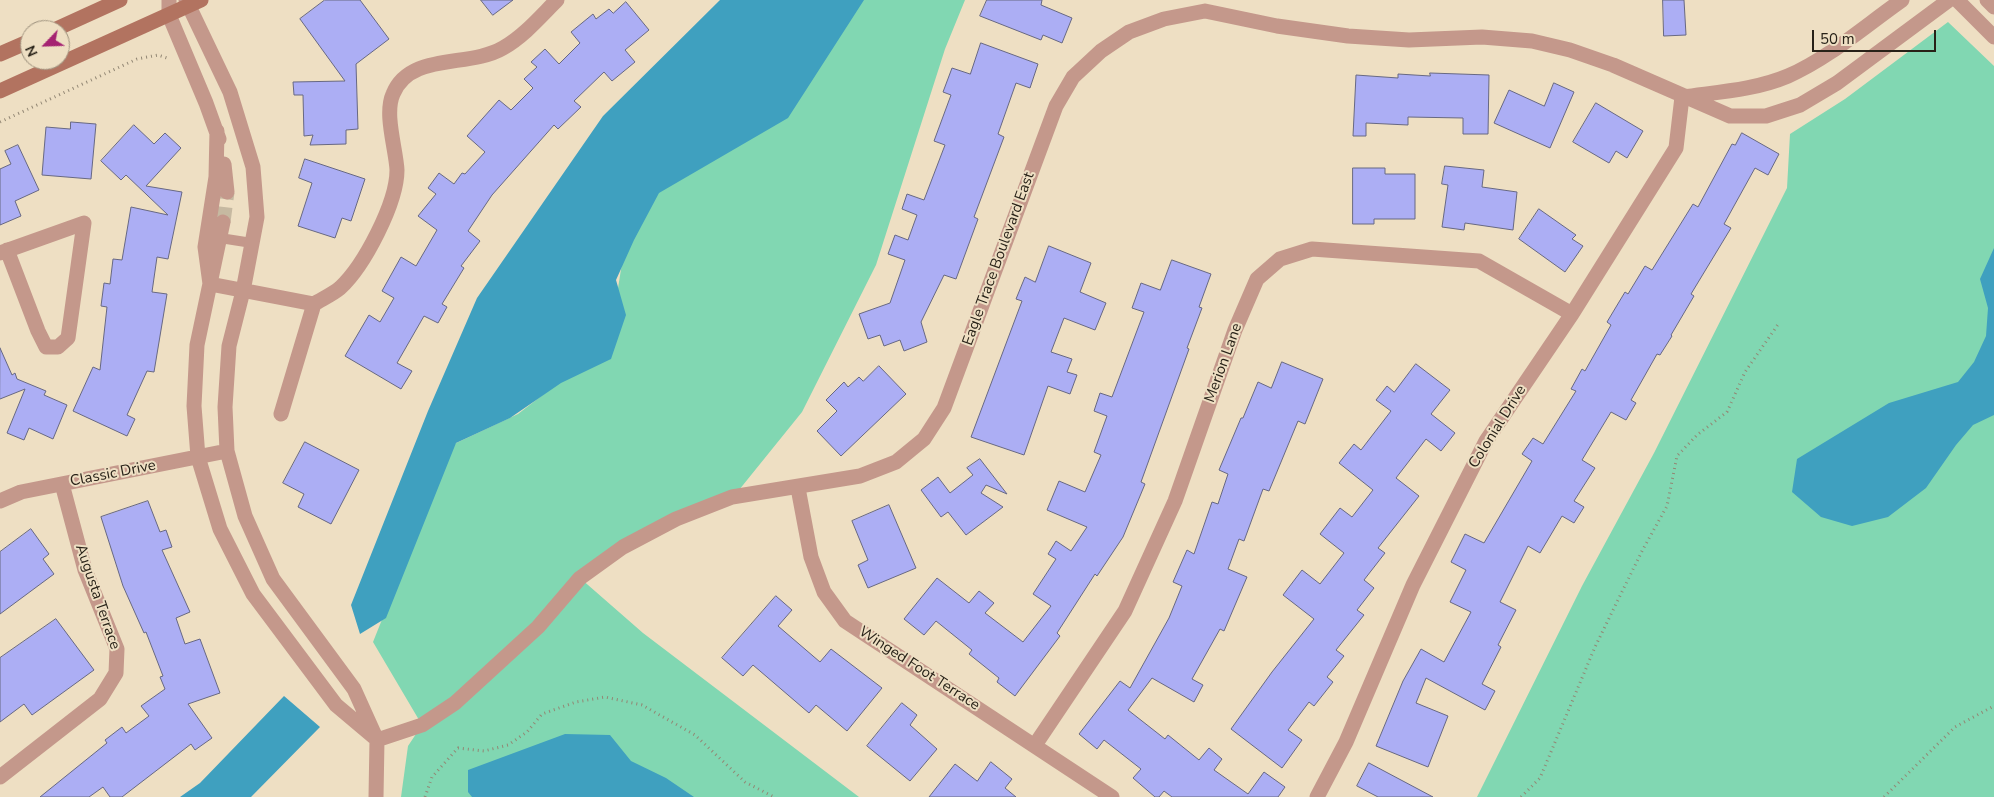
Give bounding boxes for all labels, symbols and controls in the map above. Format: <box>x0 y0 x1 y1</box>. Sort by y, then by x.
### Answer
north arrow <box>20 20 70 70</box>
scale bar <box>1814 20 1938 52</box>
text: 50 m <box>1820 29 1855 49</box>
text: N <box>21 42 43 60</box>
street label: Eagle Trace Boulevard East <box>959 170 1039 348</box>
street label: Merion Lane <box>1201 321 1247 405</box>
street label: Colonial Drive <box>1465 382 1531 472</box>
street label: Classic Drive <box>69 457 157 491</box>
street label: Augusta Terrace <box>71 542 123 652</box>
street label: Winged Foot Terrace <box>855 623 983 715</box>

